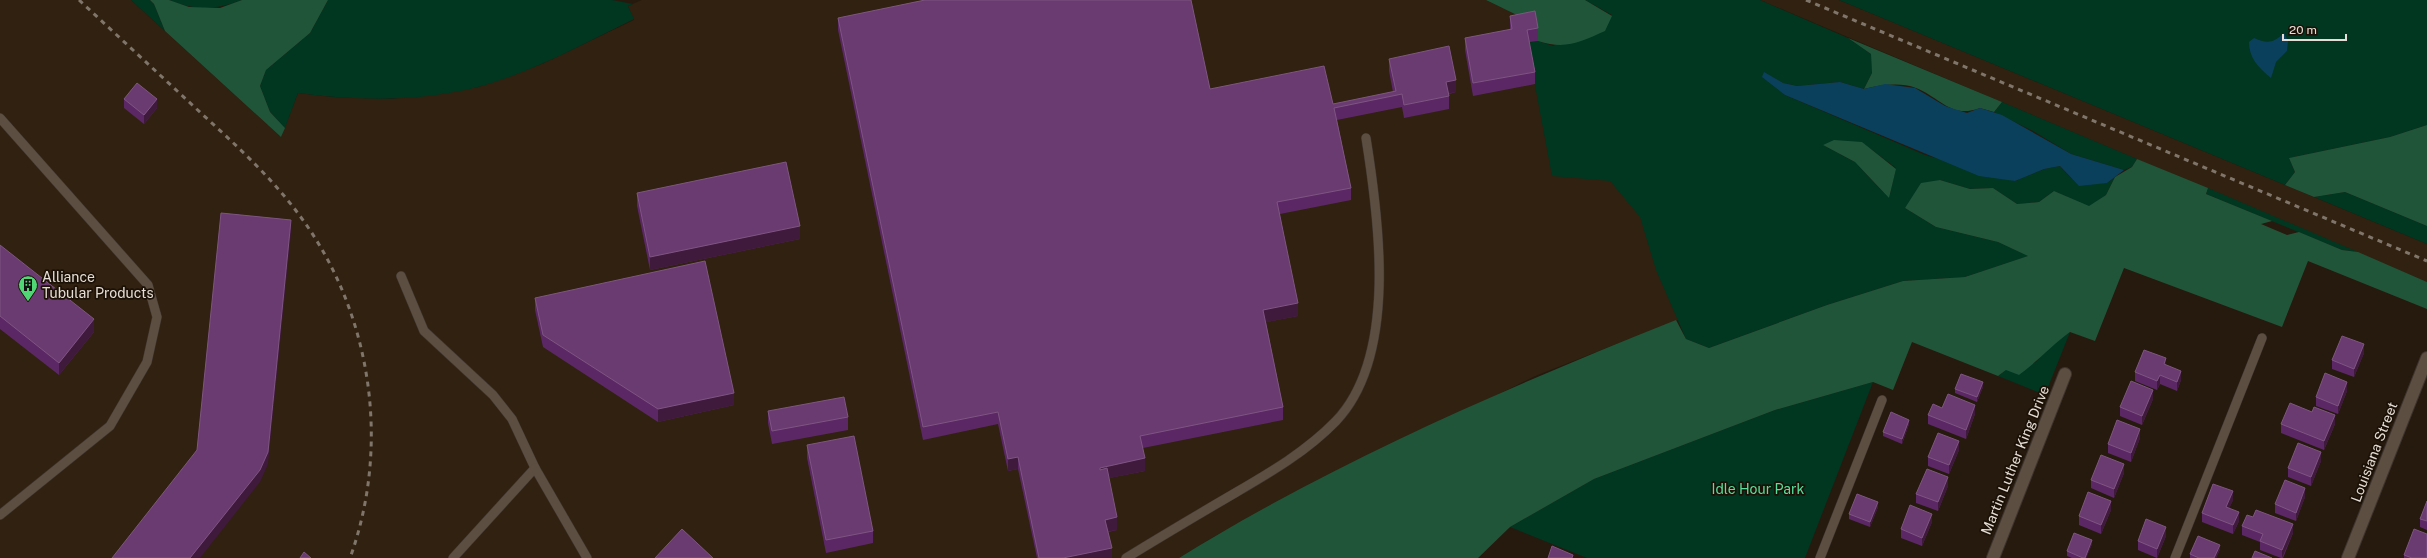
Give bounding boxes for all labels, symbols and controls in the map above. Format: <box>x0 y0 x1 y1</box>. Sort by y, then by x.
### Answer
scale bar <box>2283 16 2346 42</box>
text: 20 m <box>2289 23 2317 37</box>
place label: Alliance Tubular Products <box>42 269 154 301</box>
building icon: Alliance Tubular Products <box>17 274 39 302</box>
street label: Martin Luther King Drive <box>1978 383 2052 537</box>
street label: Louisiana Street <box>2348 400 2400 504</box>
park label: Idle Hour Park <box>1712 481 1805 497</box>

